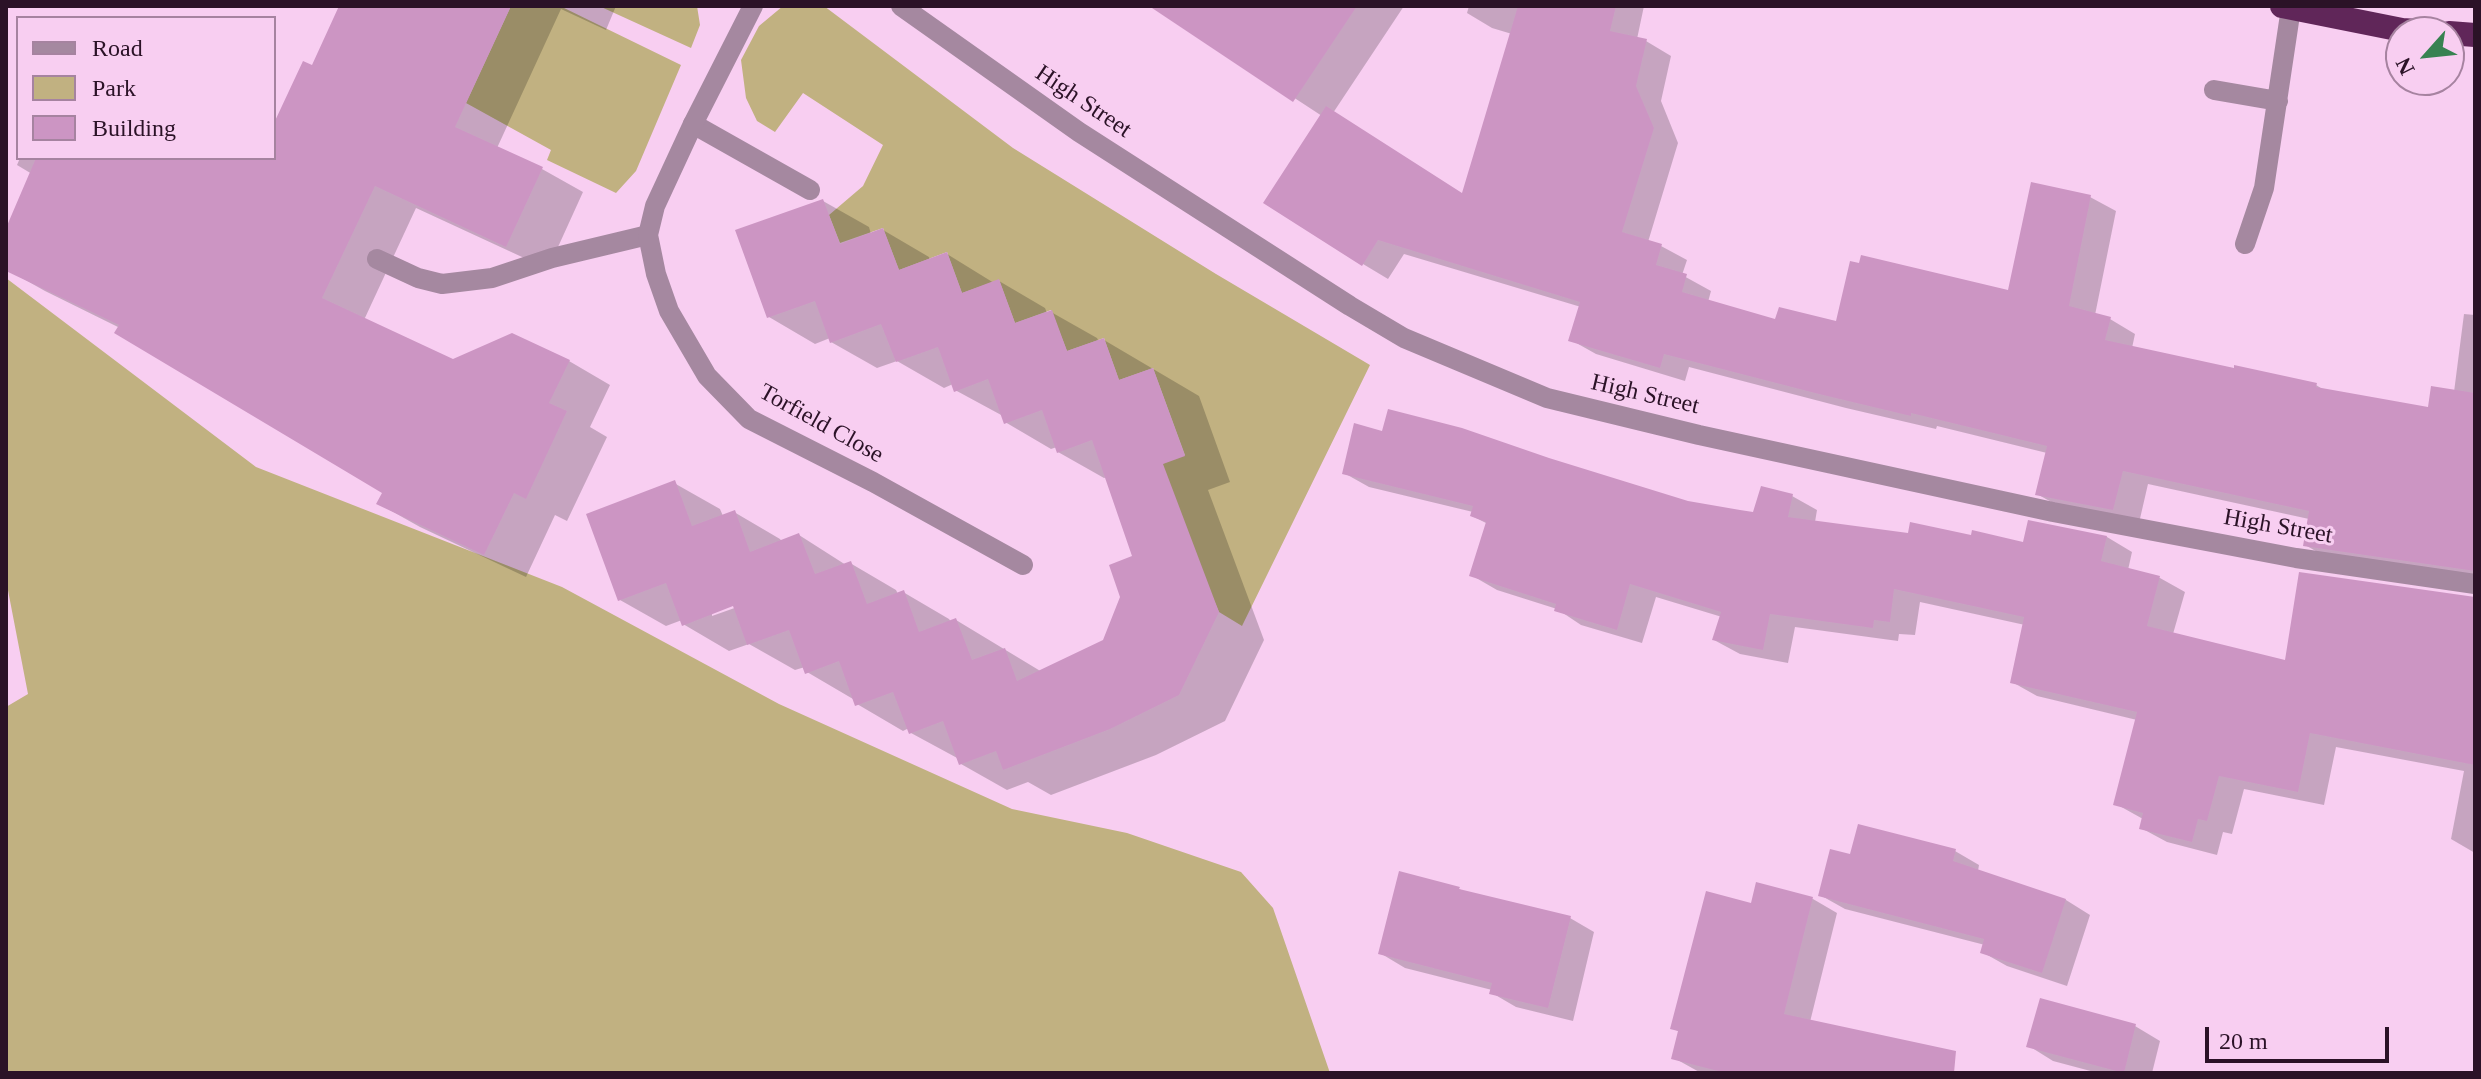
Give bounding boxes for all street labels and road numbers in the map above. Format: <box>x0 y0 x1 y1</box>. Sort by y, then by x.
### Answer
street label: High Street <box>1029 59 1137 145</box>
street label: High Street <box>1588 369 1702 421</box>
street label: Torfield Close <box>754 378 888 470</box>
street label: High Street <box>2221 503 2335 551</box>

